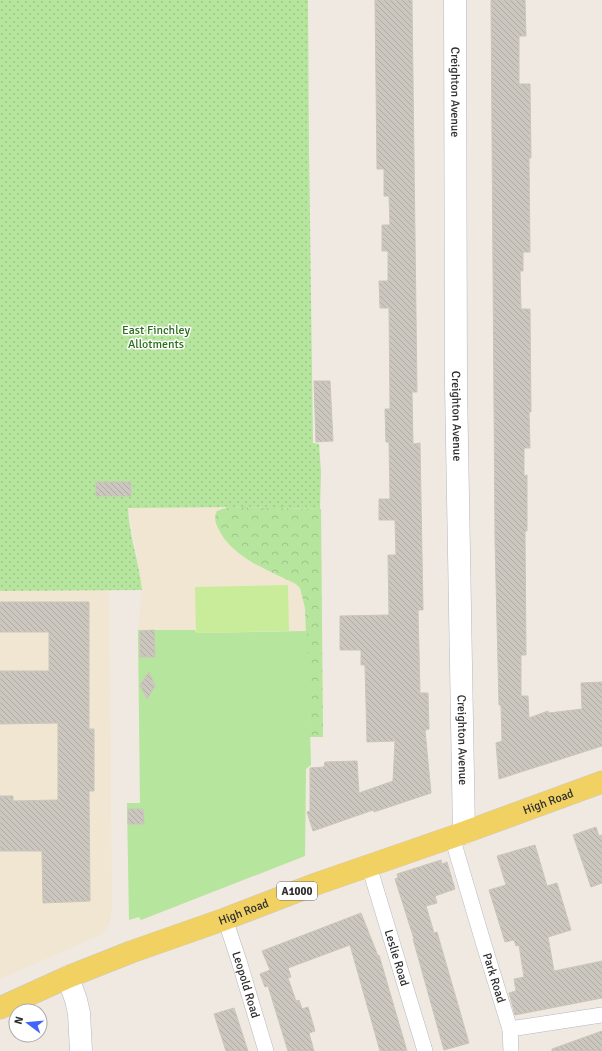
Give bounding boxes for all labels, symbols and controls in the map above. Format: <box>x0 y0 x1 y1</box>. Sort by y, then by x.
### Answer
street label: Creighton Avenue <box>448 47 463 137</box>
park label: East Finchley Allotments <box>122 323 190 352</box>
street label: Creighton Avenue <box>448 371 465 461</box>
street label: Creighton Avenue <box>454 694 471 785</box>
street label: High Road <box>521 786 576 818</box>
road number: A1000 <box>277 882 317 900</box>
street label: High Road <box>216 895 271 928</box>
street label: Leslie Road <box>381 928 412 988</box>
street label: Leopold Road <box>229 949 263 1020</box>
street label: Park Road <box>479 951 509 1005</box>
north arrow <box>8 1003 48 1043</box>
text: N <box>12 1015 26 1026</box>

